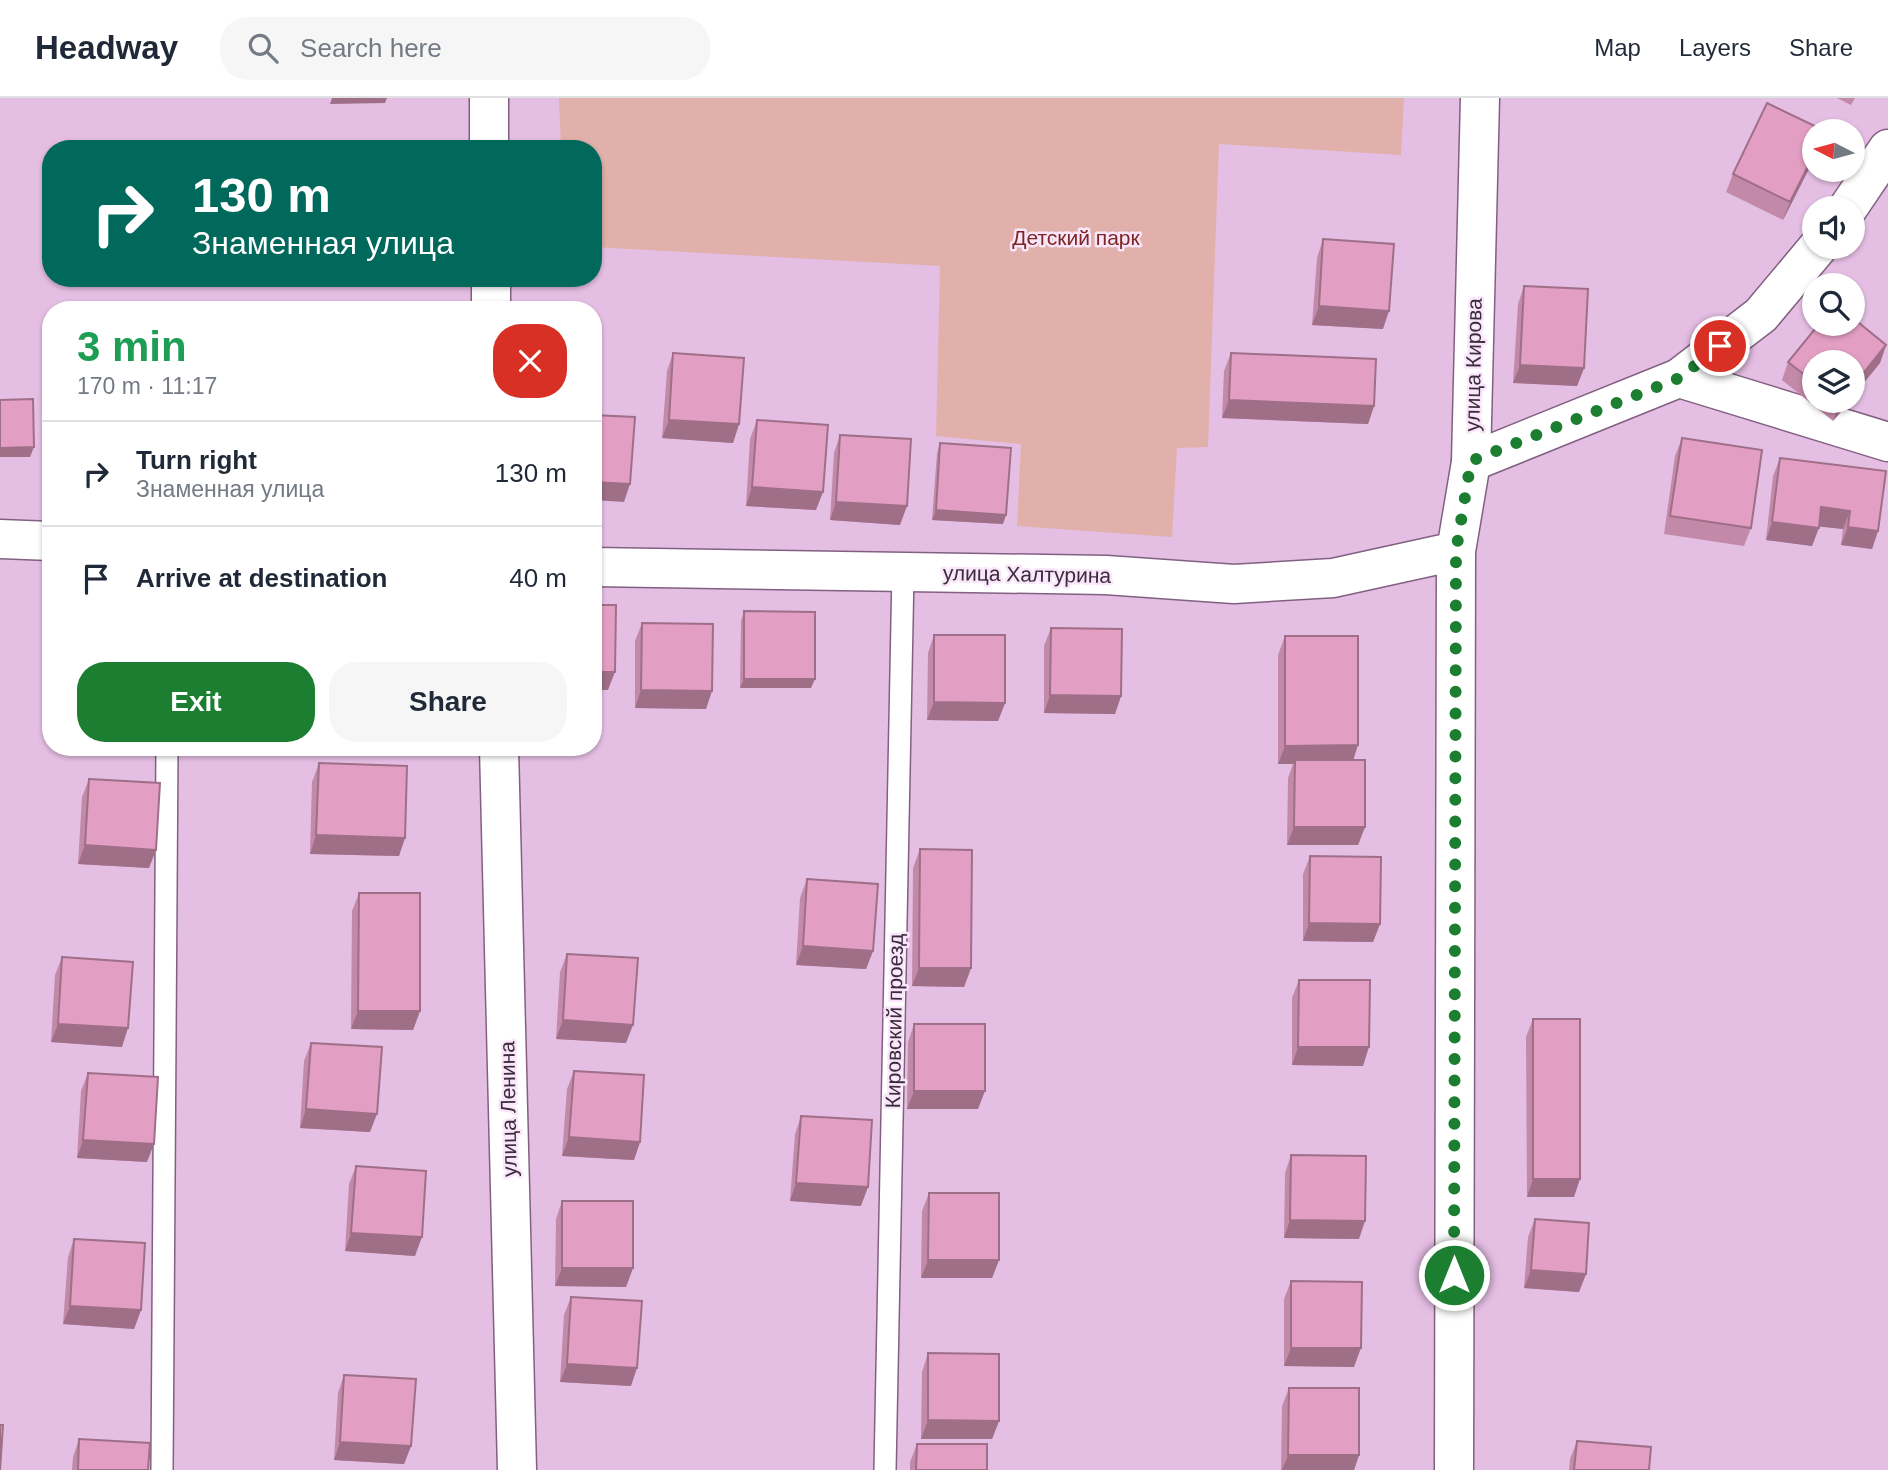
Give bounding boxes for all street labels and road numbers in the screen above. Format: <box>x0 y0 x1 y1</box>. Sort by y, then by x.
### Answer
street label: улица Кирова <box>1460 298 1486 432</box>
street label: улица Халтурина <box>943 561 1112 587</box>
street label: Кировский проезд <box>881 934 907 1108</box>
street label: улица Ленина <box>495 1041 521 1177</box>

